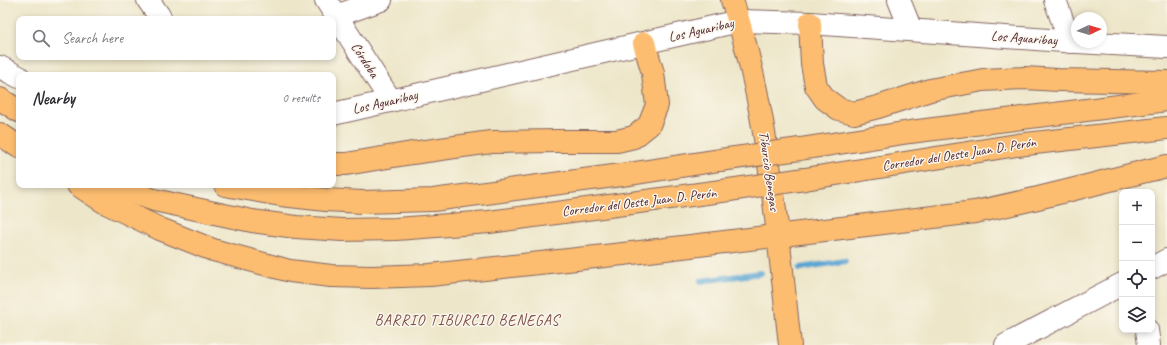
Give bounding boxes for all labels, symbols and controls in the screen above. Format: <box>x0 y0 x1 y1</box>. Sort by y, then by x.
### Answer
north arrow <box>1071 12 1107 48</box>
street label: Los Aguaribay <box>667 14 736 46</box>
search box <box>16 16 336 60</box>
icon: search <box>30 27 52 49</box>
street label: Los Aguaribay <box>990 27 1059 49</box>
text: Search here <box>62 29 123 48</box>
street label: Córdoba <box>347 39 383 82</box>
street label: Los Aguaribay <box>351 86 420 118</box>
text: Nearby <box>32 88 75 109</box>
text: 0 results <box>282 90 320 106</box>
street label: Tiburcio Benegas <box>755 130 783 213</box>
street label: Corredor del Oeste Juan D. Perón <box>881 133 1038 175</box>
street label: Corredor del Oeste Juan D. Perón <box>561 184 718 220</box>
map controls <box>1119 189 1155 333</box>
button: + <box>1119 189 1155 225</box>
button: − <box>1119 225 1155 261</box>
button: locate <box>1119 261 1155 297</box>
button: layers <box>1119 297 1155 333</box>
district label: BARRIO TIBURCIO BENEGAS <box>374 311 561 330</box>

